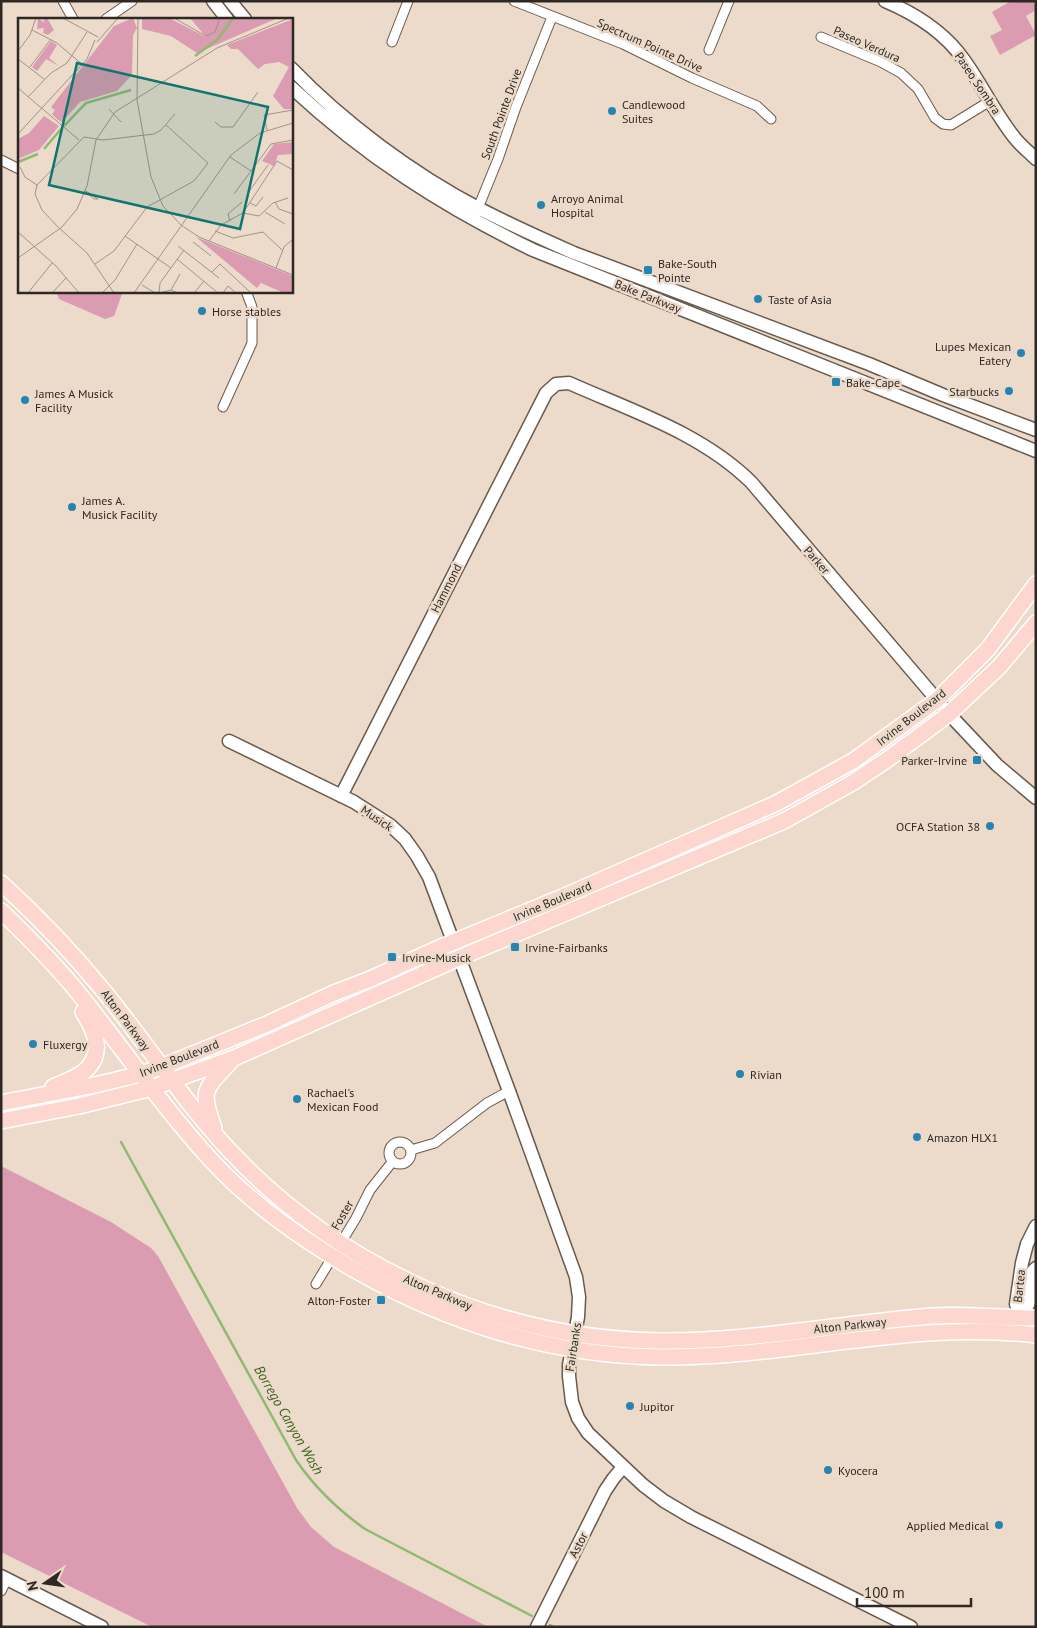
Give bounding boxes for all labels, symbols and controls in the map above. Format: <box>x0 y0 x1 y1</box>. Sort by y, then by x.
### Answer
street label: Spectrum Pointe Drive <box>595 15 705 75</box>
inset map <box>18 18 292 292</box>
street label: Paseo Verdura <box>831 23 903 65</box>
street label: Paseo Sombra <box>952 49 1004 117</box>
street label: South Pointe Drive <box>478 66 524 162</box>
place label: Candlewood Suites <box>622 97 685 126</box>
marker: Candlewood Suites <box>606 105 618 117</box>
place label: Arroyo Animal Hospital <box>551 191 624 220</box>
marker: Arroyo Animal Hospital <box>535 199 547 211</box>
place label: Bake-South Pointe <box>658 256 717 285</box>
marker: Bake-South Pointe <box>642 264 654 276</box>
street label: Bake Parkway <box>613 276 684 316</box>
place label: Taste of Asia <box>768 292 832 307</box>
marker: Taste of Asia <box>752 293 764 305</box>
place label: Horse stables <box>212 304 281 319</box>
marker: Horse stables <box>196 305 208 317</box>
place label: Lupes Mexican Eatery <box>935 339 1011 368</box>
marker: Lupes Mexican Eatery <box>1015 347 1027 359</box>
place label: Bake-Cape <box>846 375 900 390</box>
marker: Bake-Cape <box>830 376 842 388</box>
place label: Starbucks <box>949 384 999 399</box>
marker: Starbucks <box>1003 385 1015 397</box>
place label: James A Musick Facility <box>34 386 114 415</box>
marker: James A Musick Facility <box>19 394 31 406</box>
place label: James A. Musick Facility <box>81 493 158 522</box>
marker: James A. Musick Facility <box>66 501 78 513</box>
street label: Parker <box>801 543 833 577</box>
street label: Hammond <box>427 561 465 615</box>
street label: Irvine Boulevard <box>873 685 949 749</box>
place label: Parker-Irvine <box>901 753 967 768</box>
marker: Parker-Irvine <box>971 754 983 766</box>
street label: Musick <box>358 802 396 834</box>
place label: OCFA Station 38 <box>896 819 980 834</box>
marker: OCFA Station 38 <box>984 820 996 832</box>
street label: Irvine Boulevard <box>510 878 594 924</box>
place label: Irvine-Fairbanks <box>525 940 608 955</box>
marker: Irvine-Fairbanks <box>509 941 521 953</box>
place label: Irvine-Musick <box>402 950 471 965</box>
marker: Irvine-Musick <box>386 951 398 963</box>
street label: Alton Parkway <box>98 986 154 1054</box>
street label: Irvine Boulevard <box>137 1036 221 1080</box>
place label: Fluxergy <box>43 1037 88 1052</box>
marker: Fluxergy <box>27 1038 39 1050</box>
place label: Rivian <box>750 1067 782 1082</box>
marker: Rivian <box>734 1068 746 1080</box>
place label: Rachael's Mexican Food <box>307 1085 378 1114</box>
marker: Rachael's Mexican Food <box>291 1093 303 1105</box>
place label: Amazon HLX1 <box>927 1130 998 1145</box>
marker: Amazon HLX1 <box>911 1131 923 1143</box>
street label: Foster <box>328 1197 356 1233</box>
street label: Bartea <box>1010 1269 1028 1303</box>
street label: Alton Parkway <box>401 1271 475 1313</box>
place label: Alton-Foster <box>307 1293 371 1308</box>
marker: Alton-Foster <box>375 1294 387 1306</box>
street label: Alton Parkway <box>813 1314 888 1336</box>
street label: Fairbanks <box>562 1322 584 1372</box>
water label: Borrego Canyon Wash <box>250 1362 328 1478</box>
place label: Jupitor <box>639 1399 674 1414</box>
marker: Jupitor <box>624 1400 636 1412</box>
place label: Kyocera <box>838 1463 878 1478</box>
marker: Kyocera <box>822 1464 834 1476</box>
place label: Applied Medical <box>906 1518 989 1533</box>
marker: Applied Medical <box>993 1519 1005 1531</box>
street label: Astor <box>565 1530 591 1560</box>
north arrow <box>20 1558 70 1608</box>
scale bar <box>857 1576 971 1608</box>
text: N <box>23 1579 42 1592</box>
text: 100 m <box>864 1583 905 1602</box>

